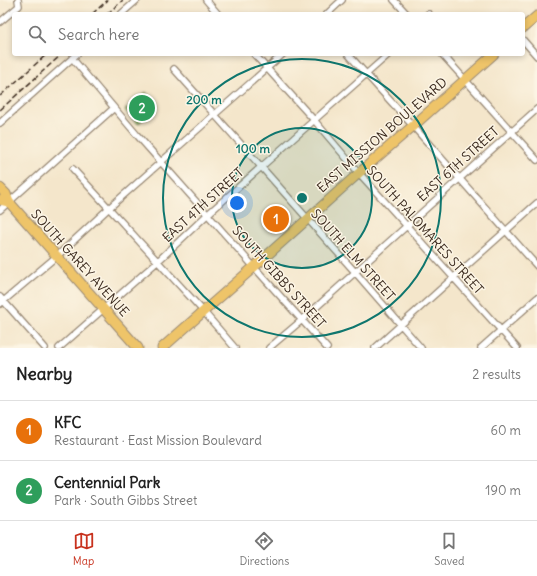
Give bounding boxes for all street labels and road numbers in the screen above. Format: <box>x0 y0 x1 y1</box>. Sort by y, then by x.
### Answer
street label: EAST MISSION BOULEVARD <box>313 74 451 196</box>
street label: EAST 6TH STREET <box>414 123 503 205</box>
street label: SOUTH PALOMARES STREET <box>363 162 487 298</box>
street label: EAST 4TH STREET <box>159 164 247 246</box>
street label: SOUTH ELM STREET <box>307 205 399 305</box>
street label: SOUTH GAREY AVENUE <box>27 206 133 320</box>
street label: SOUTH GIBBS STREET <box>228 222 330 332</box>

